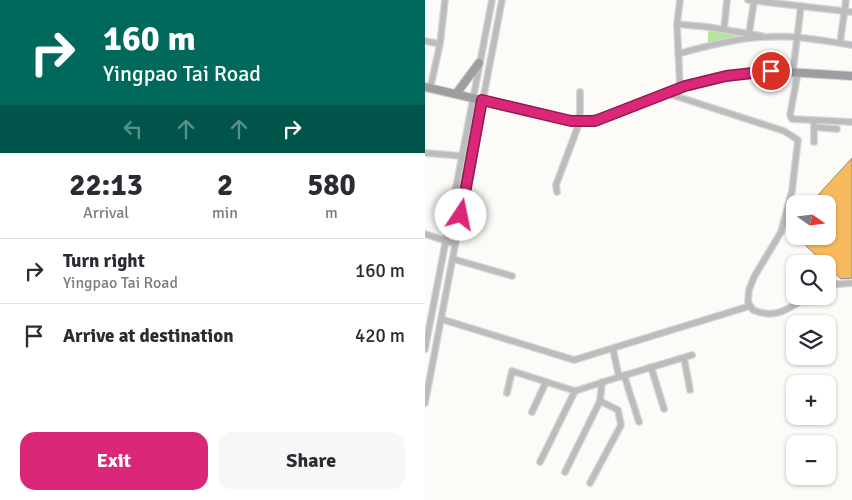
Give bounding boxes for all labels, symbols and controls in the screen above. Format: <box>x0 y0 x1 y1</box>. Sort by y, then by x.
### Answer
text: 160 m <box>103 17 196 60</box>
icon: right <box>20 20 85 85</box>
pin <box>750 50 792 92</box>
icon: arrive <box>757 57 785 85</box>
text: Yingpao Tai Road <box>103 60 261 87</box>
icon: left <box>119 115 147 143</box>
icon: ahead <box>172 115 200 143</box>
icon: ahead <box>225 115 253 143</box>
icon: right <box>278 115 306 143</box>
text: 22:13 <box>69 167 143 204</box>
text: 2 <box>217 167 233 204</box>
text: 580 <box>307 167 356 204</box>
position arrow <box>434 188 486 240</box>
north arrow <box>786 195 836 245</box>
map controls <box>786 195 836 485</box>
text: Arrival <box>83 203 129 223</box>
text: min <box>212 203 238 223</box>
text: m <box>325 203 338 223</box>
text: Turn right <box>63 249 145 273</box>
button: search <box>786 255 836 305</box>
icon: right <box>20 257 48 285</box>
text: 160 m <box>355 259 405 283</box>
text: Yingpao Tai Road <box>63 273 178 293</box>
button: layers <box>786 315 836 365</box>
icon: arrive <box>20 322 48 350</box>
text: Arrive at destination <box>63 324 234 348</box>
text: 420 m <box>355 324 405 348</box>
button: + <box>786 375 836 425</box>
button: Exit <box>20 432 208 490</box>
button: Share <box>218 432 405 490</box>
button: − <box>786 435 836 485</box>

